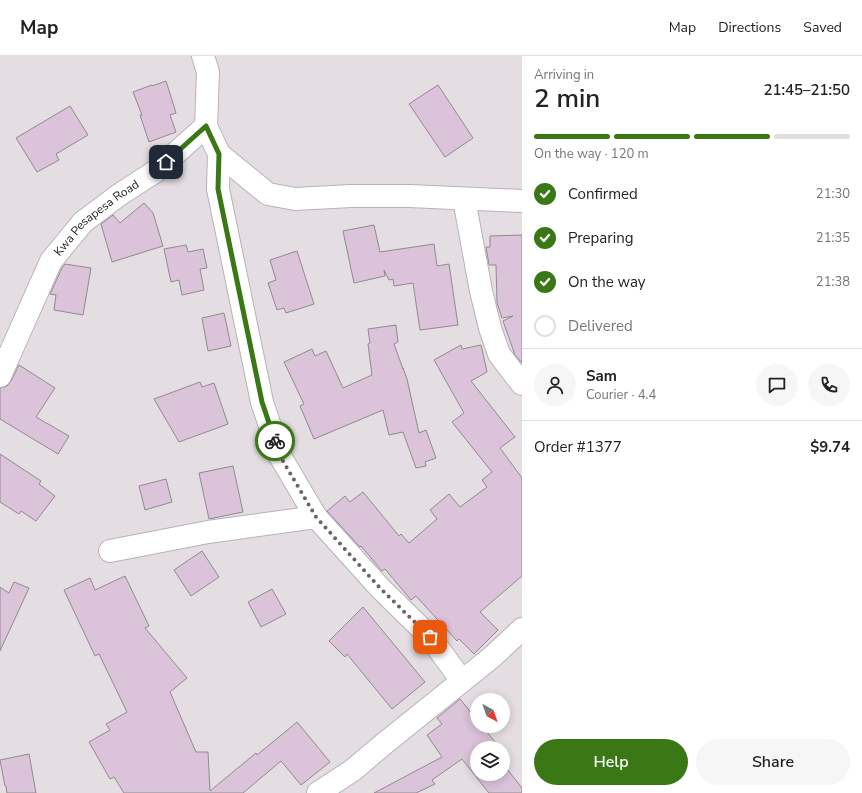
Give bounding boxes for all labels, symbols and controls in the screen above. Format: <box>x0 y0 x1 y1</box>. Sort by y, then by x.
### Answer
text: Map <box>20 15 58 41</box>
text: Map <box>669 18 696 37</box>
text: Directions <box>718 18 781 37</box>
text: Saved <box>803 18 842 37</box>
text: Arriving in <box>534 66 594 84</box>
text: 21:45–21:50 <box>763 80 850 100</box>
text: 2 min <box>534 81 600 116</box>
pin <box>149 145 183 179</box>
text: On the way · 120 m <box>534 145 649 163</box>
icon: home <box>155 151 177 173</box>
street label: Kwa Pesapesa Road <box>50 176 142 259</box>
icon: check <box>534 183 556 205</box>
text: Confirmed <box>568 184 638 204</box>
text: 21:30 <box>816 185 850 203</box>
icon: check <box>534 227 556 249</box>
text: Preparing <box>568 228 633 248</box>
text: 21:35 <box>816 229 850 247</box>
icon: check <box>534 271 556 293</box>
text: On the way <box>568 272 646 292</box>
text: 21:38 <box>816 273 850 291</box>
text: Delivered <box>568 316 633 336</box>
button: person <box>534 364 576 406</box>
button: chat <box>756 364 798 406</box>
button: phone <box>808 364 850 406</box>
text: Sam <box>586 366 617 386</box>
text: Courier · 4.4 <box>586 386 656 404</box>
courier <box>255 421 295 461</box>
icon: bike <box>264 430 286 452</box>
text: Order #1377 <box>534 437 622 457</box>
text: $9.74 <box>810 437 850 457</box>
pin <box>413 620 447 654</box>
icon: bag <box>419 626 441 648</box>
north arrow <box>470 693 510 733</box>
map controls <box>470 693 510 781</box>
button: Help <box>534 739 688 785</box>
button: Share <box>696 739 850 785</box>
button: layers <box>470 741 510 781</box>

